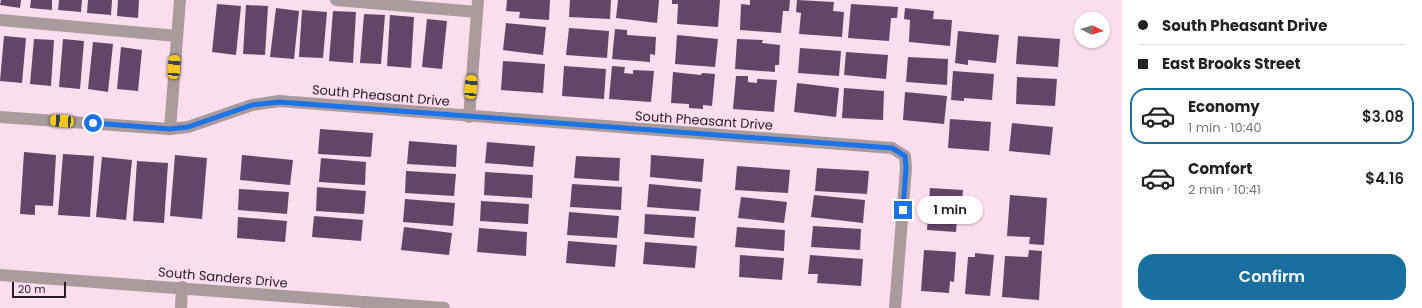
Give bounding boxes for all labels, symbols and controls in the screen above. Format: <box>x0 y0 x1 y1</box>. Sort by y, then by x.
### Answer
north arrow <box>1074 12 1110 48</box>
map controls <box>1074 12 1110 48</box>
text: South Pheasant Drive <box>1162 15 1327 36</box>
text: East Brooks Street <box>1162 53 1300 74</box>
car <box>167 55 181 79</box>
car <box>464 75 478 99</box>
street label: South Pheasant Drive <box>311 80 451 111</box>
text: Economy <box>1188 96 1260 117</box>
icon: car <box>1140 98 1176 134</box>
street label: South Pheasant Drive <box>634 106 774 135</box>
text: $3.08 <box>1362 106 1404 127</box>
car <box>50 114 74 128</box>
route start <box>84 114 102 132</box>
text: 1 min · 10:40 <box>1188 118 1262 137</box>
text: Comfort <box>1188 158 1252 179</box>
icon: car <box>1140 160 1176 196</box>
text: $4.16 <box>1365 168 1404 189</box>
text: 2 min · 10:41 <box>1188 180 1261 199</box>
callout: 1 min <box>917 196 983 224</box>
text: 1 min <box>933 200 967 219</box>
route end <box>894 201 912 219</box>
button: Confirm <box>1138 254 1406 300</box>
street label: South Sanders Drive <box>157 262 289 293</box>
scale bar <box>12 280 66 299</box>
text: 20 m <box>18 281 46 297</box>

